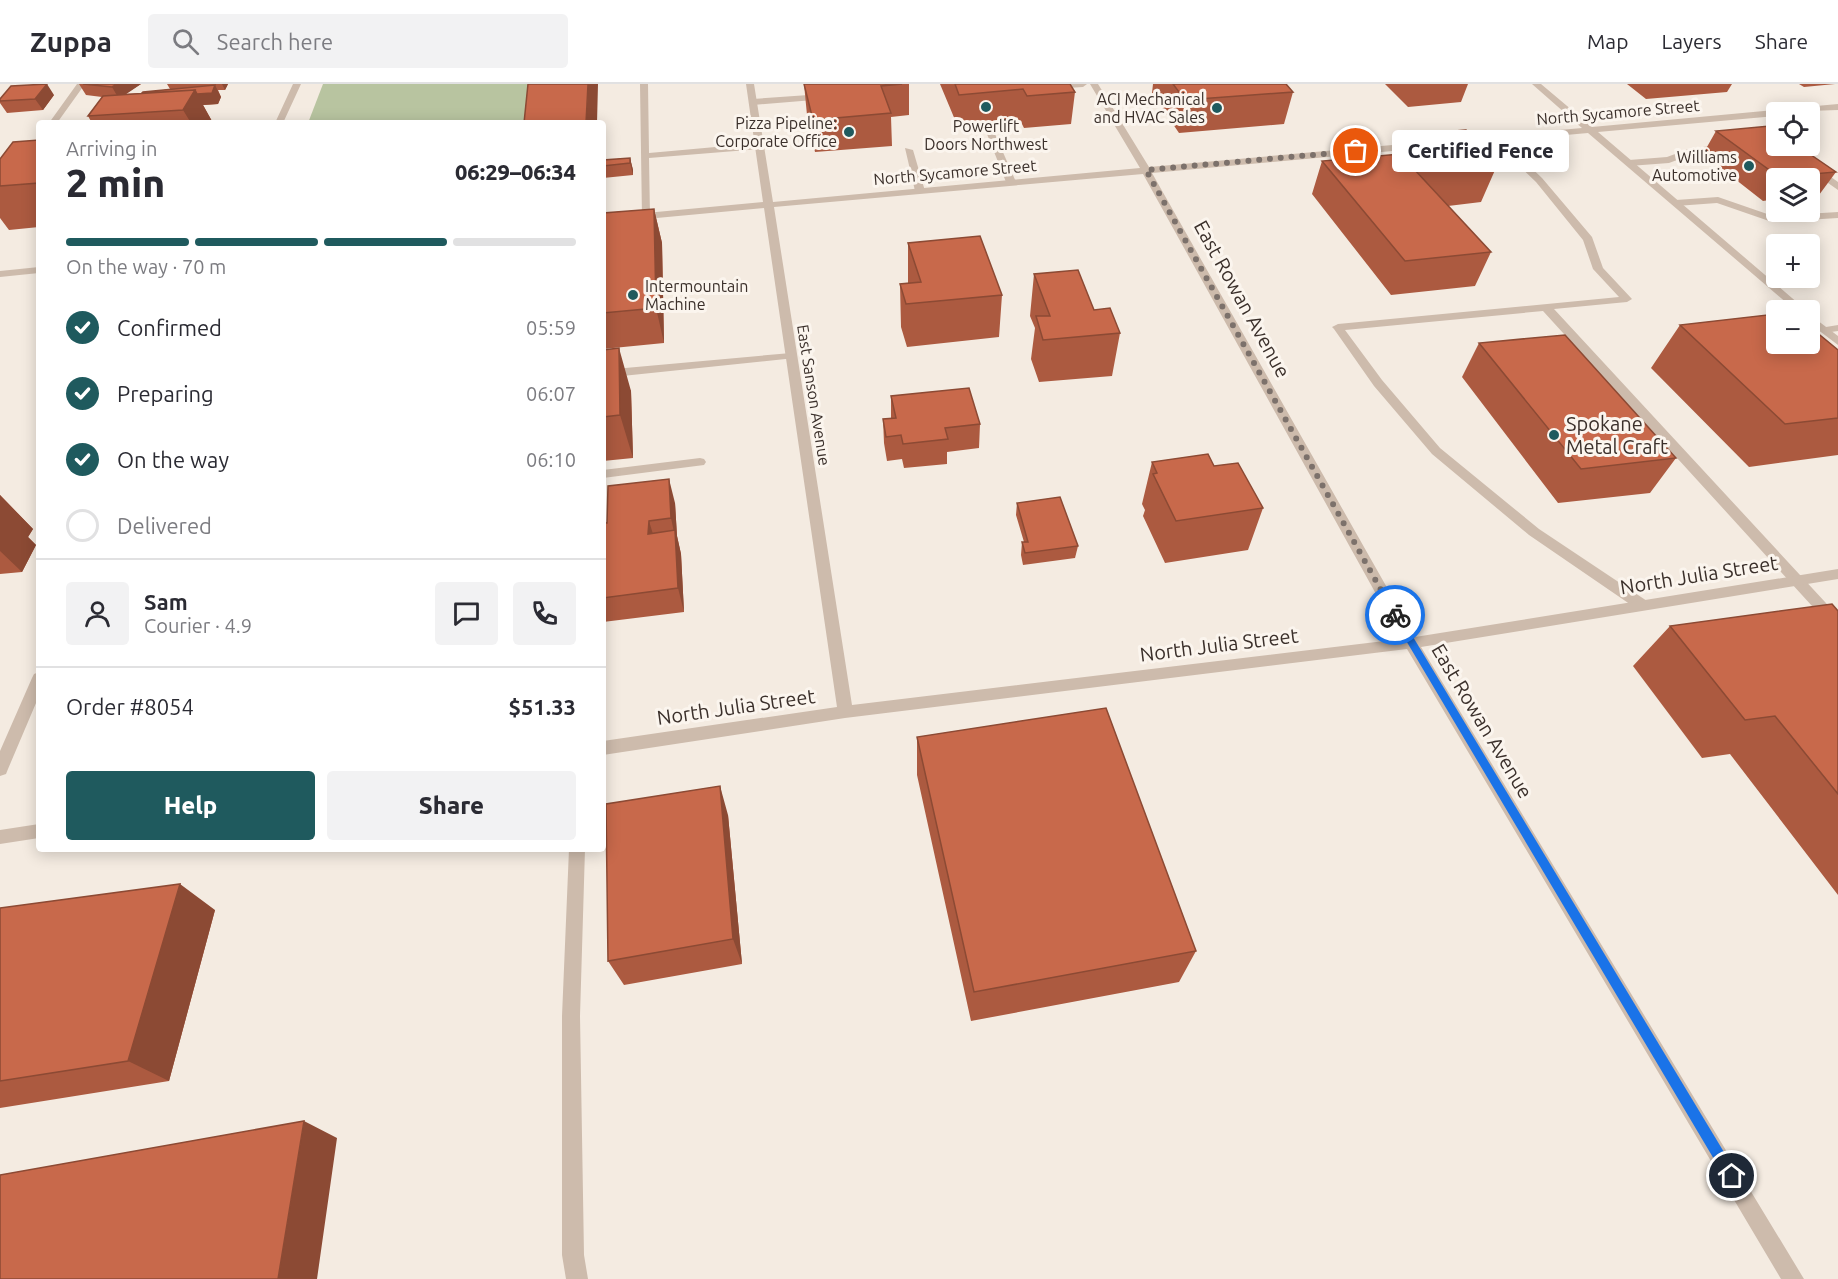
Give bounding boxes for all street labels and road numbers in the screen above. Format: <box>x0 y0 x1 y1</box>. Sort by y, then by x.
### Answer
street label: North Sycamore Street <box>1536 96 1701 128</box>
street label: North Sycamore Street <box>873 156 1038 188</box>
street label: East Rowan Avenue <box>1190 216 1295 381</box>
street label: East Sanson Avenue <box>794 323 834 467</box>
street label: North Julia Street <box>1618 551 1780 598</box>
street label: North Julia Street <box>1138 623 1300 666</box>
street label: East Rowan Avenue <box>1427 639 1538 802</box>
street label: North Julia Street <box>655 684 817 729</box>

